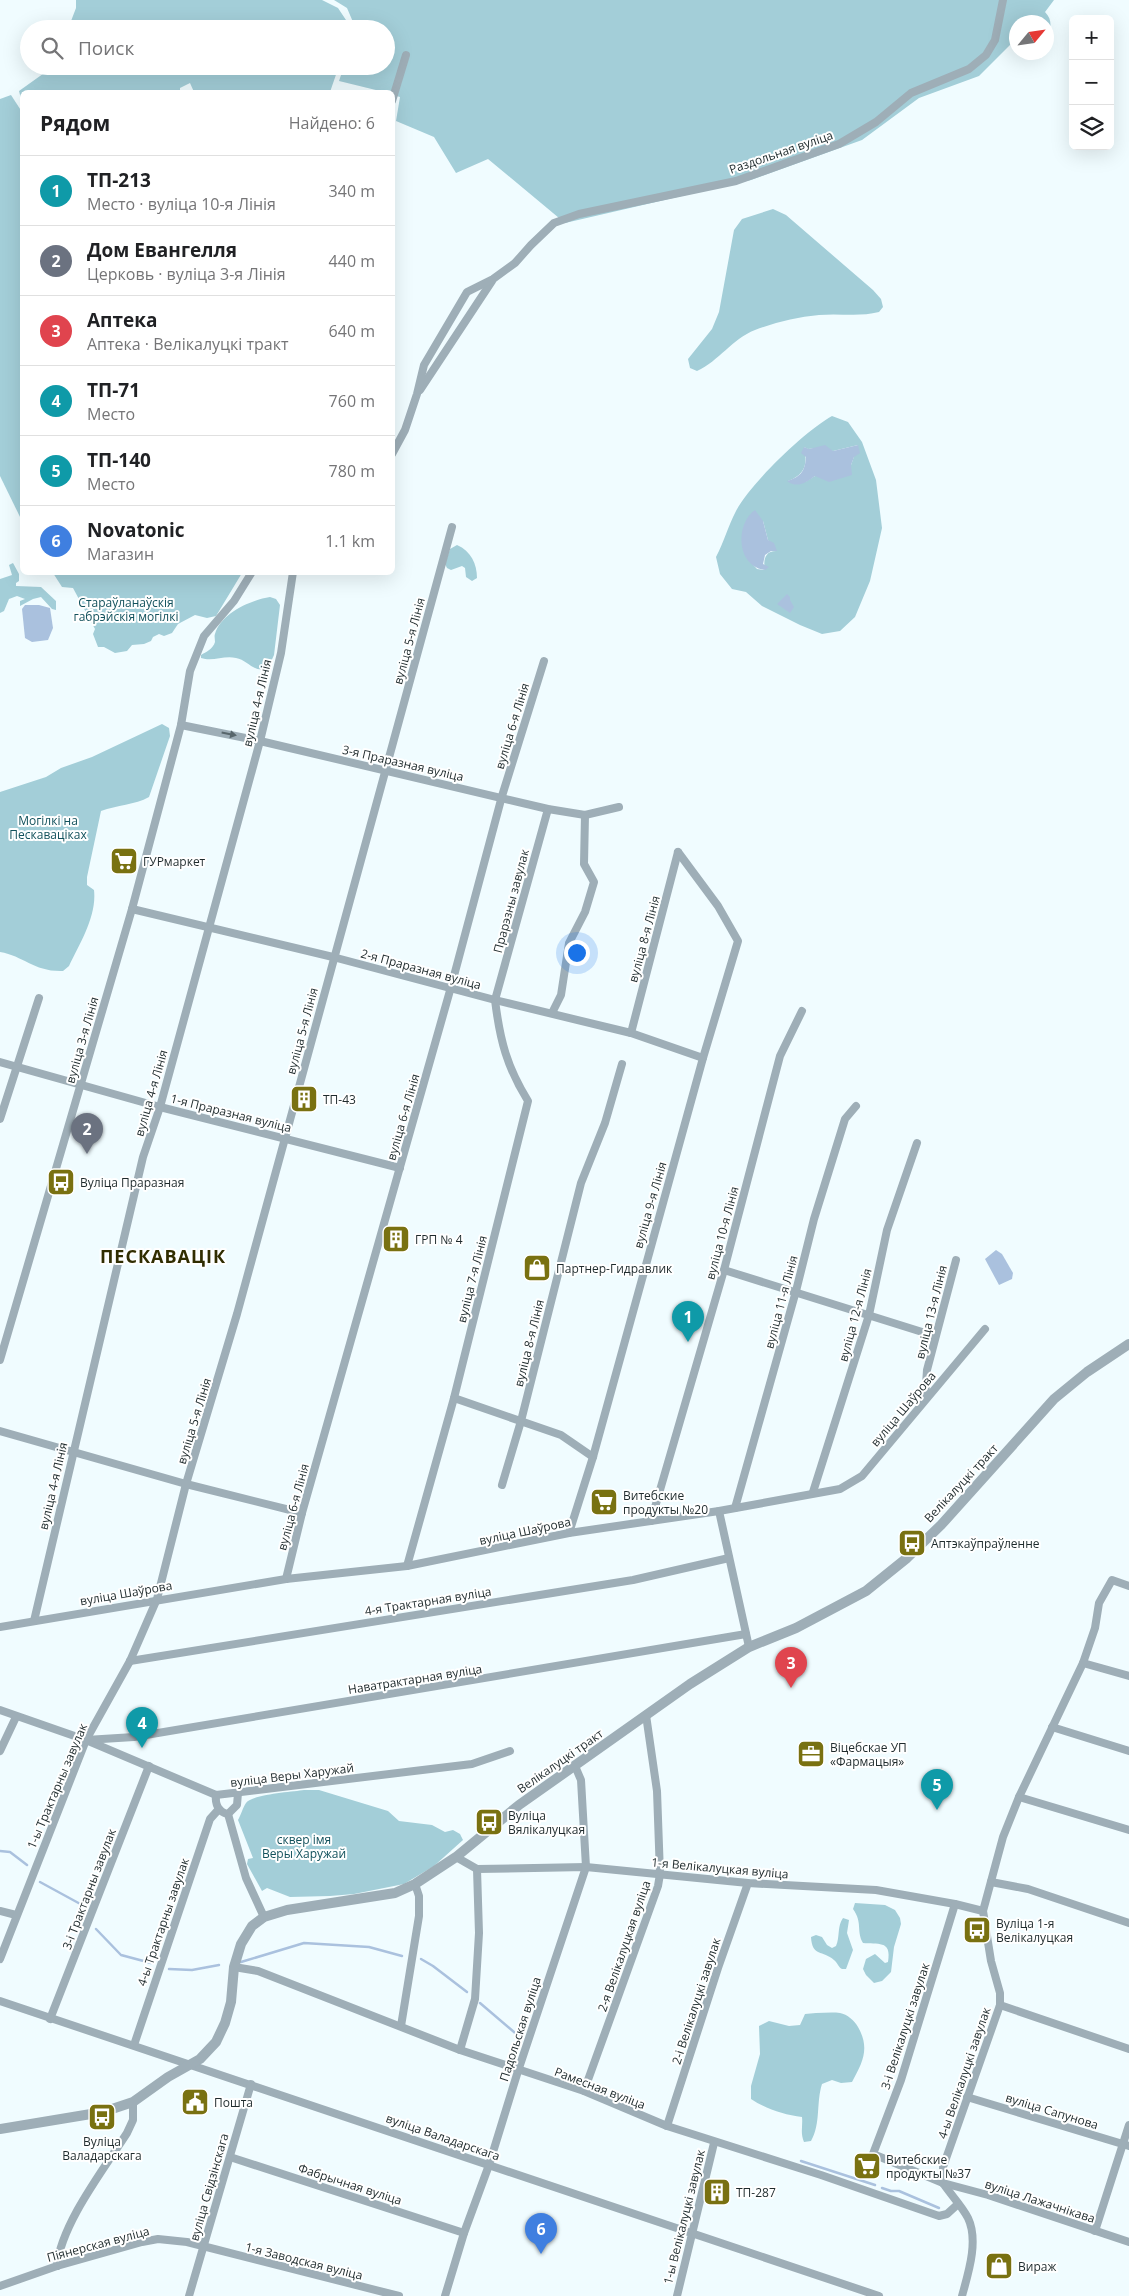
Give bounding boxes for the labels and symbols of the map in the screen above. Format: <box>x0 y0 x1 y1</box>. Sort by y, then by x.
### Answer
north arrow <box>1009 15 1054 60</box>
street label: Раздольная вуліца <box>727 126 835 178</box>
park label: Стараўланаўскія габрэйскія могілкі <box>74 594 178 625</box>
street label: вуліца 5-я Лінія <box>389 596 429 686</box>
street label: вуліца 4-я Лінія <box>239 658 275 748</box>
street label: вуліца 6-я Лінія <box>491 681 533 771</box>
one-way arrow <box>221 731 237 739</box>
street label: 3-я Праразная вуліца <box>341 741 465 785</box>
park label: Могілкі на Пескаваціках <box>9 812 87 843</box>
supermarket icon: ГУРмаркет <box>109 846 139 876</box>
street label: Прарэзны завулак <box>489 846 533 955</box>
place label: ГУРмаркет <box>143 853 206 870</box>
street label: вуліца 8-я Лінія <box>624 894 664 984</box>
your location <box>564 940 590 966</box>
street label: 2-я Праразная вуліца <box>359 945 483 993</box>
street label: вуліца 5-я Лінія <box>282 986 322 1076</box>
street label: вуліца 3-я Лінія <box>62 995 102 1085</box>
street label: вуліца 4-я Лінія <box>131 1048 171 1138</box>
street label: вуліца 6-я Лінія <box>383 1072 423 1162</box>
building icon: ТП-43 <box>289 1084 319 1114</box>
street label: 1-я Праразная вуліца <box>169 1090 293 1136</box>
place label: ТП-43 <box>323 1091 356 1108</box>
pin: 2 <box>71 1113 103 1154</box>
street label: вуліца 9-я Лінія <box>630 1160 670 1250</box>
bus stop icon: Вуліца Праразная <box>46 1167 76 1197</box>
place label: Вуліца Праразная <box>80 1174 184 1191</box>
street label: вуліца 10-я Лінія <box>701 1184 743 1282</box>
building icon: ГРП № 4 <box>381 1224 411 1254</box>
place label: ГРП № 4 <box>415 1231 463 1248</box>
street label: вуліца 7-я Лінія <box>453 1234 491 1324</box>
district label: ПЕСКАВАЦІК <box>100 1244 226 1268</box>
shop icon: Партнер-Гидравлик <box>522 1253 552 1283</box>
street label: вуліца 11-я Лінія <box>760 1253 802 1351</box>
place label: Партнер-Гидравлик <box>556 1260 673 1277</box>
street label: вуліца 13-я Лінія <box>911 1263 951 1361</box>
street label: вуліца 12-я Лінія <box>834 1266 876 1364</box>
street label: вуліца 8-я Лінія <box>510 1298 548 1388</box>
pin: 1 <box>672 1301 704 1342</box>
street label: вуліца Шаўрова <box>867 1368 939 1450</box>
street label: вуліца 5-я Лінія <box>173 1376 215 1466</box>
street label: Велікалуцкі тракт <box>920 1440 1002 1526</box>
street label: вуліца 4-я Лінія <box>35 1441 71 1531</box>
street label: вуліца 6-я Лінія <box>273 1462 313 1552</box>
supermarket icon: Витебские продукты №20 <box>589 1487 619 1517</box>
place label: Витебские продукты №20 <box>623 1487 708 1518</box>
street label: вуліца Шаўрова <box>478 1513 572 1549</box>
bus stop icon: Аптэкаўпраўленне <box>897 1528 927 1558</box>
place label: Аптэкаўпраўленне <box>931 1535 1040 1552</box>
street label: вуліца Шаўрова <box>79 1577 173 1609</box>
street label: 4-я Трактарная вуліца <box>363 1583 493 1619</box>
pin: 3 <box>775 1647 807 1688</box>
street label: Наватрактарная вуліца <box>347 1660 483 1698</box>
pin: 4 <box>126 1707 158 1748</box>
street label: 1-ы Трактарны завулак <box>23 1720 91 1851</box>
street label: Велікалуцкі тракт <box>514 1725 607 1797</box>
office icon: Віцебскае УП «Фармацыя» <box>796 1739 826 1769</box>
place label: Віцебскае УП «Фармацыя» <box>830 1739 907 1770</box>
street label: вуліца Веры Харужай <box>229 1759 355 1791</box>
pin: 5 <box>921 1769 953 1810</box>
bus stop icon: Вуліца Вялікалуцкая <box>474 1807 504 1837</box>
place label: Вуліца Вялікалуцкая <box>508 1807 585 1838</box>
street label: 3-і Трактарны завулак <box>58 1825 120 1952</box>
park label: сквер імя Веры Харужай <box>262 1831 346 1862</box>
street label: 1-я Велікалуцкая вуліца <box>651 1854 789 1882</box>
street label: 4-ы Трактарны завулак <box>133 1855 193 1988</box>
street label: 2-я Велікалуцкая вуліца <box>594 1878 654 2014</box>
bus stop icon: Вуліца 1-я Велікалуцкая <box>962 1915 992 1945</box>
place label: Вуліца 1-я Велікалуцкая <box>996 1915 1073 1946</box>
street label: 2-і Велікалуцкі завулак <box>668 1935 725 2066</box>
street label: 3-і Велікалуцкі завулак <box>877 1960 934 2091</box>
street label: Падольская вуліца <box>495 1975 545 2083</box>
street label: 4-ы Велікалуцкі завулак <box>933 2004 995 2141</box>
street label: Рамесная вуліца <box>552 2063 648 2113</box>
public building icon: Пошта <box>180 2087 210 2117</box>
street label: вуліца Сапунова <box>1004 2089 1100 2133</box>
place label: Пошта <box>214 2094 253 2111</box>
bus stop icon: Вуліца Валадарскага <box>87 2102 117 2132</box>
street label: вуліца Валадарскага <box>384 2110 502 2164</box>
street label: вуліца Свідзінскага <box>185 2131 233 2243</box>
place label: Вуліца Валадарскага <box>62 2133 142 2164</box>
street label: 1-ы Велікалуцкі завулак <box>659 2147 709 2286</box>
supermarket icon: Витебские продукты №37 <box>852 2151 882 2181</box>
place label: Витебские продукты №37 <box>886 2151 971 2182</box>
street label: Фабрычная вуліца <box>296 2159 404 2209</box>
street label: вуліца Лажачнікава <box>983 2175 1097 2227</box>
building icon: ТП-287 <box>702 2177 732 2207</box>
place label: ТП-287 <box>736 2184 776 2201</box>
pin: 6 <box>525 2213 557 2254</box>
street label: Піянерская вуліца <box>45 2222 151 2266</box>
street label: 1-я Заводская вуліца <box>243 2238 365 2284</box>
shop icon: Вираж <box>984 2251 1014 2281</box>
place label: Вираж <box>1018 2258 1056 2275</box>

